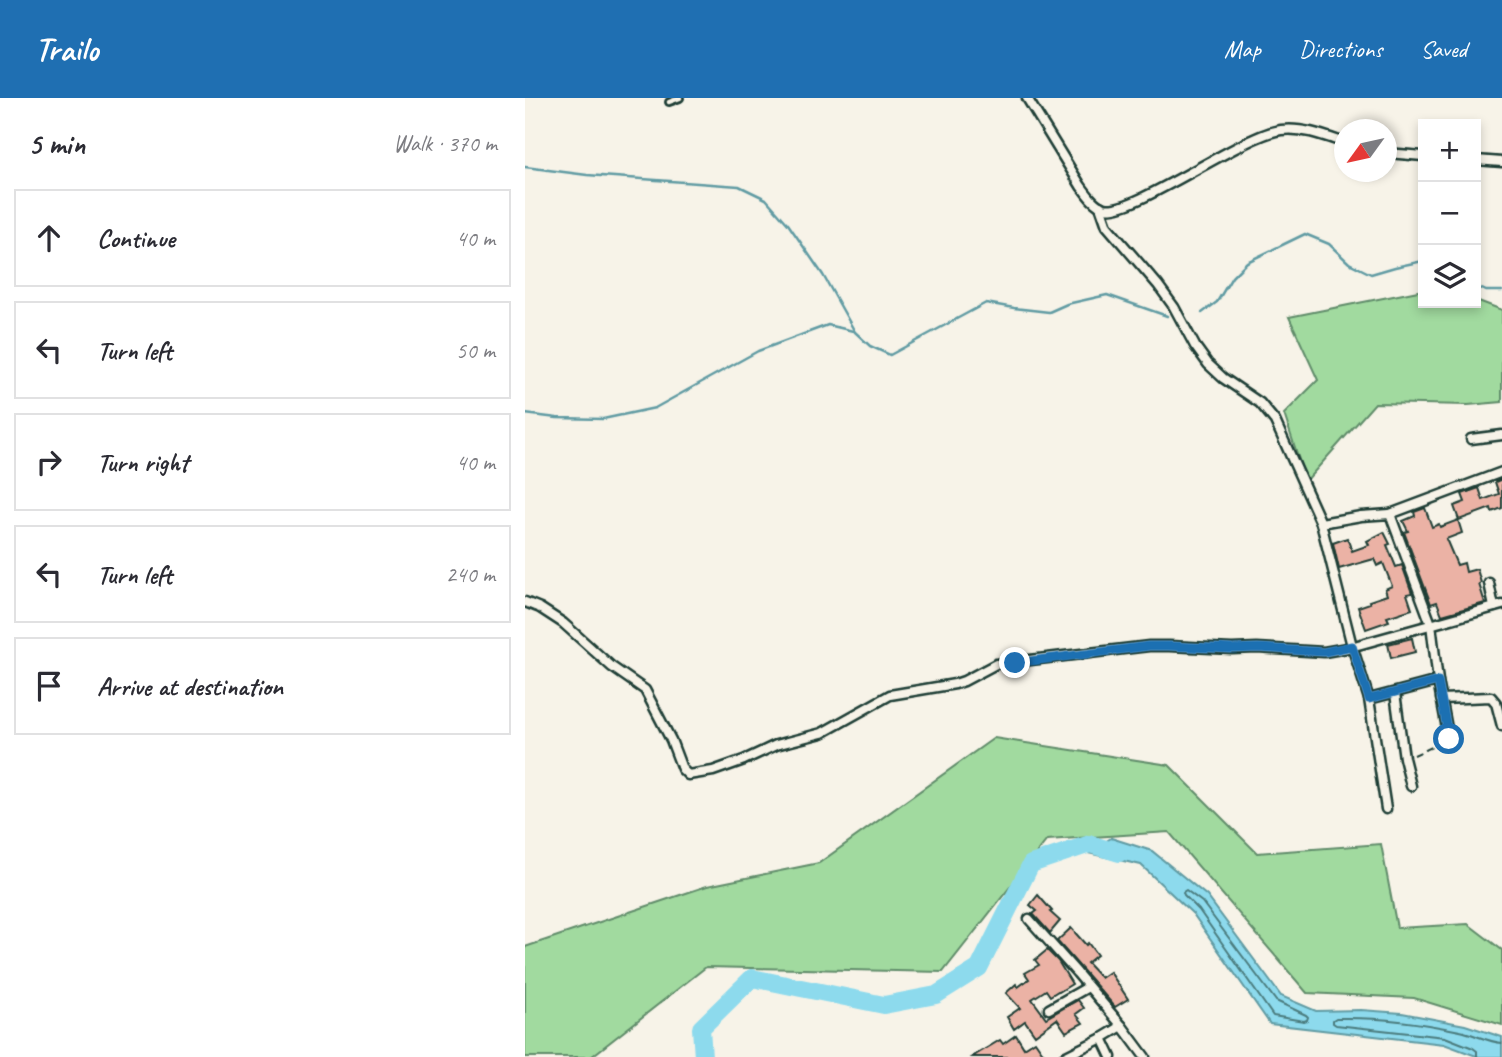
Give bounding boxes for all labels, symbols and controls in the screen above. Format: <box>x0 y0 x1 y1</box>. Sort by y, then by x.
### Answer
text: Trailo <box>35 28 98 70</box>
text: Map <box>1224 34 1261 64</box>
text: Directions <box>1299 34 1382 64</box>
text: Saved <box>1420 34 1467 64</box>
north arrow <box>1334 119 1397 182</box>
map controls <box>1418 119 1481 308</box>
button: + <box>1418 119 1481 182</box>
text: 5 min <box>28 125 85 163</box>
text: Walk · 370 m <box>393 129 497 158</box>
button: − <box>1418 182 1481 245</box>
icon: ahead <box>30 219 68 257</box>
text: Continue <box>97 222 175 255</box>
text: 40 m <box>456 224 495 253</box>
button: layers <box>1418 245 1481 308</box>
icon: left <box>30 331 68 369</box>
text: Turn left <box>97 334 172 367</box>
text: 50 m <box>456 336 495 365</box>
icon: right <box>30 443 68 481</box>
text: Turn right <box>97 446 188 479</box>
text: 40 m <box>456 448 495 477</box>
icon: left <box>30 555 68 593</box>
text: Turn left <box>97 558 172 591</box>
text: 240 m <box>446 560 495 589</box>
route end <box>999 647 1030 678</box>
icon: arrive <box>30 667 68 705</box>
text: Arrive at destination <box>97 670 283 703</box>
route start <box>1433 723 1464 754</box>

